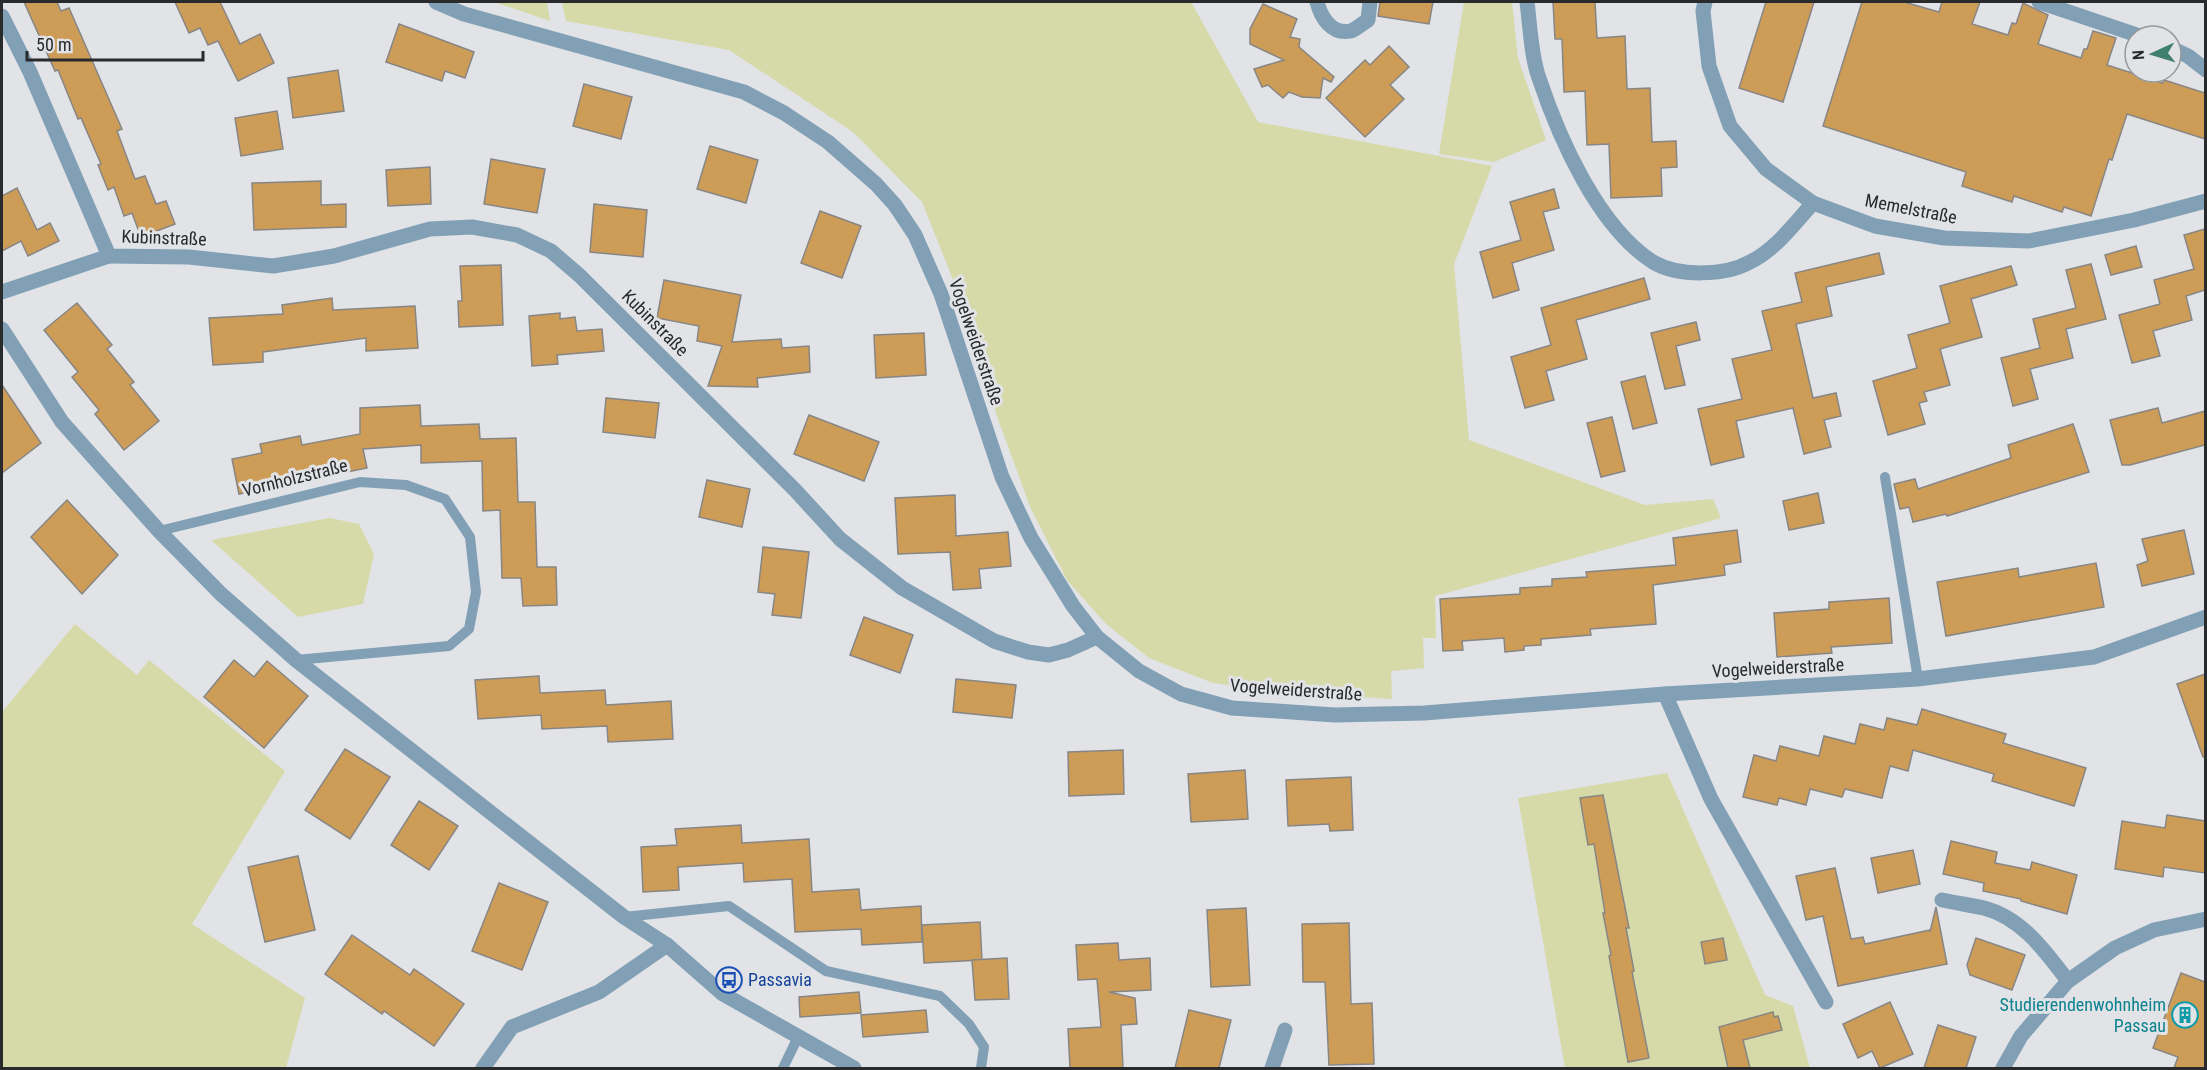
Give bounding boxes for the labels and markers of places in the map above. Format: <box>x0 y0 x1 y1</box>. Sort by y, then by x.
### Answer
bus stop icon: Passavia <box>714 965 744 995</box>
place label: Passavia <box>748 969 812 990</box>
place label: Studierendenwohnheim Passau <box>2000 994 2166 1036</box>
building icon: Studierendenwohnheim Passau <box>2170 1000 2200 1030</box>

